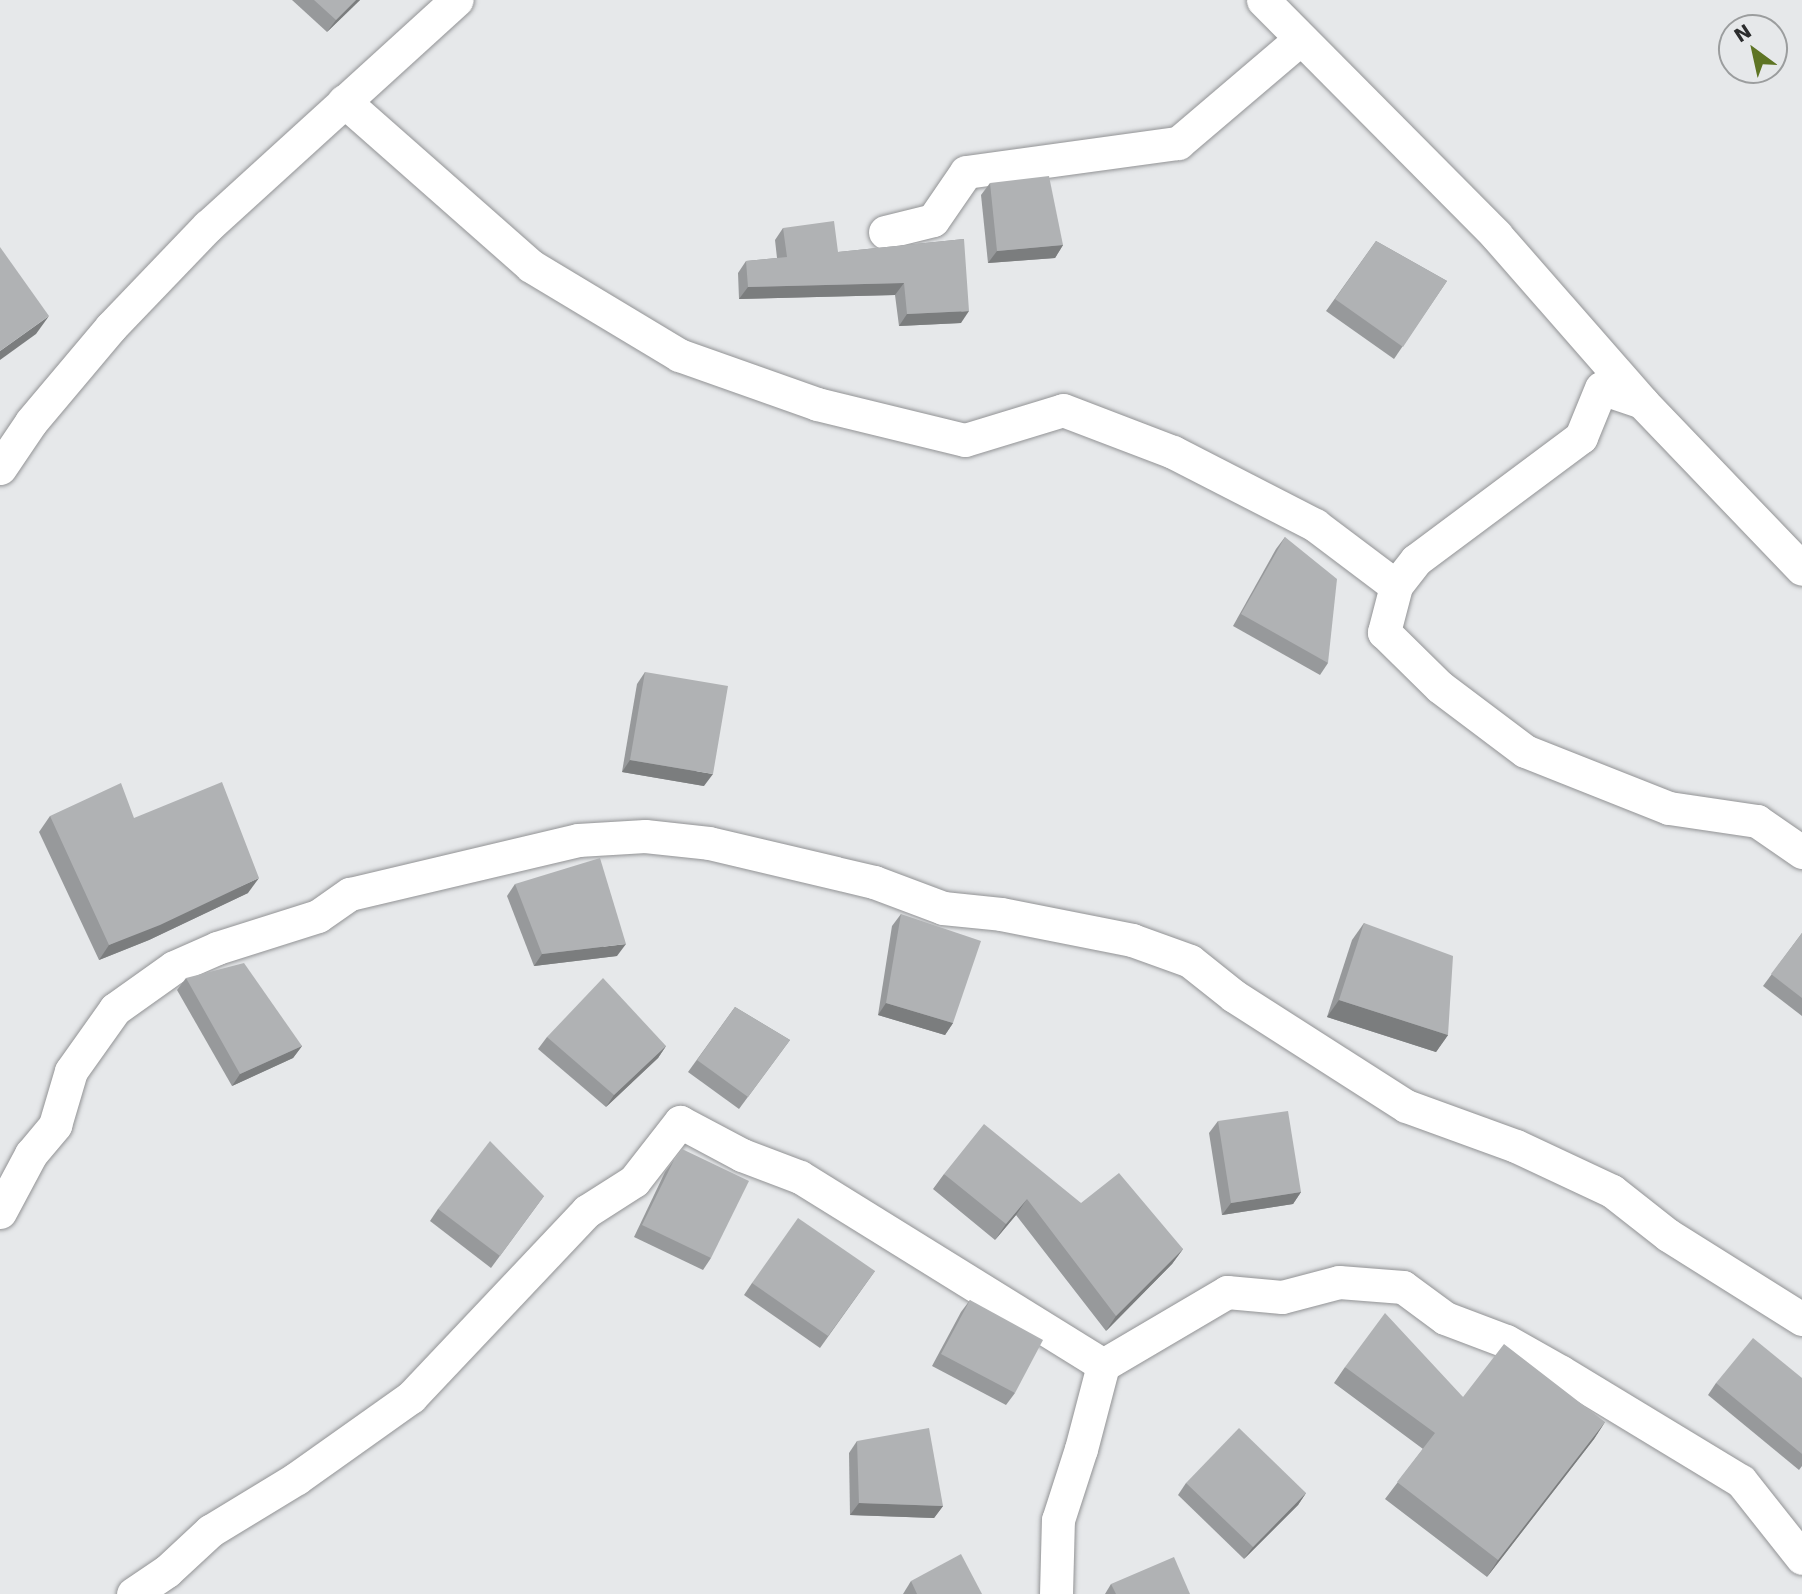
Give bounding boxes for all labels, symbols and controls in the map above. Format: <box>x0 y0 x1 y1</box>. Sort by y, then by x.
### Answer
north arrow <box>1718 14 1788 84</box>
text: N <box>1730 20 1755 47</box>

